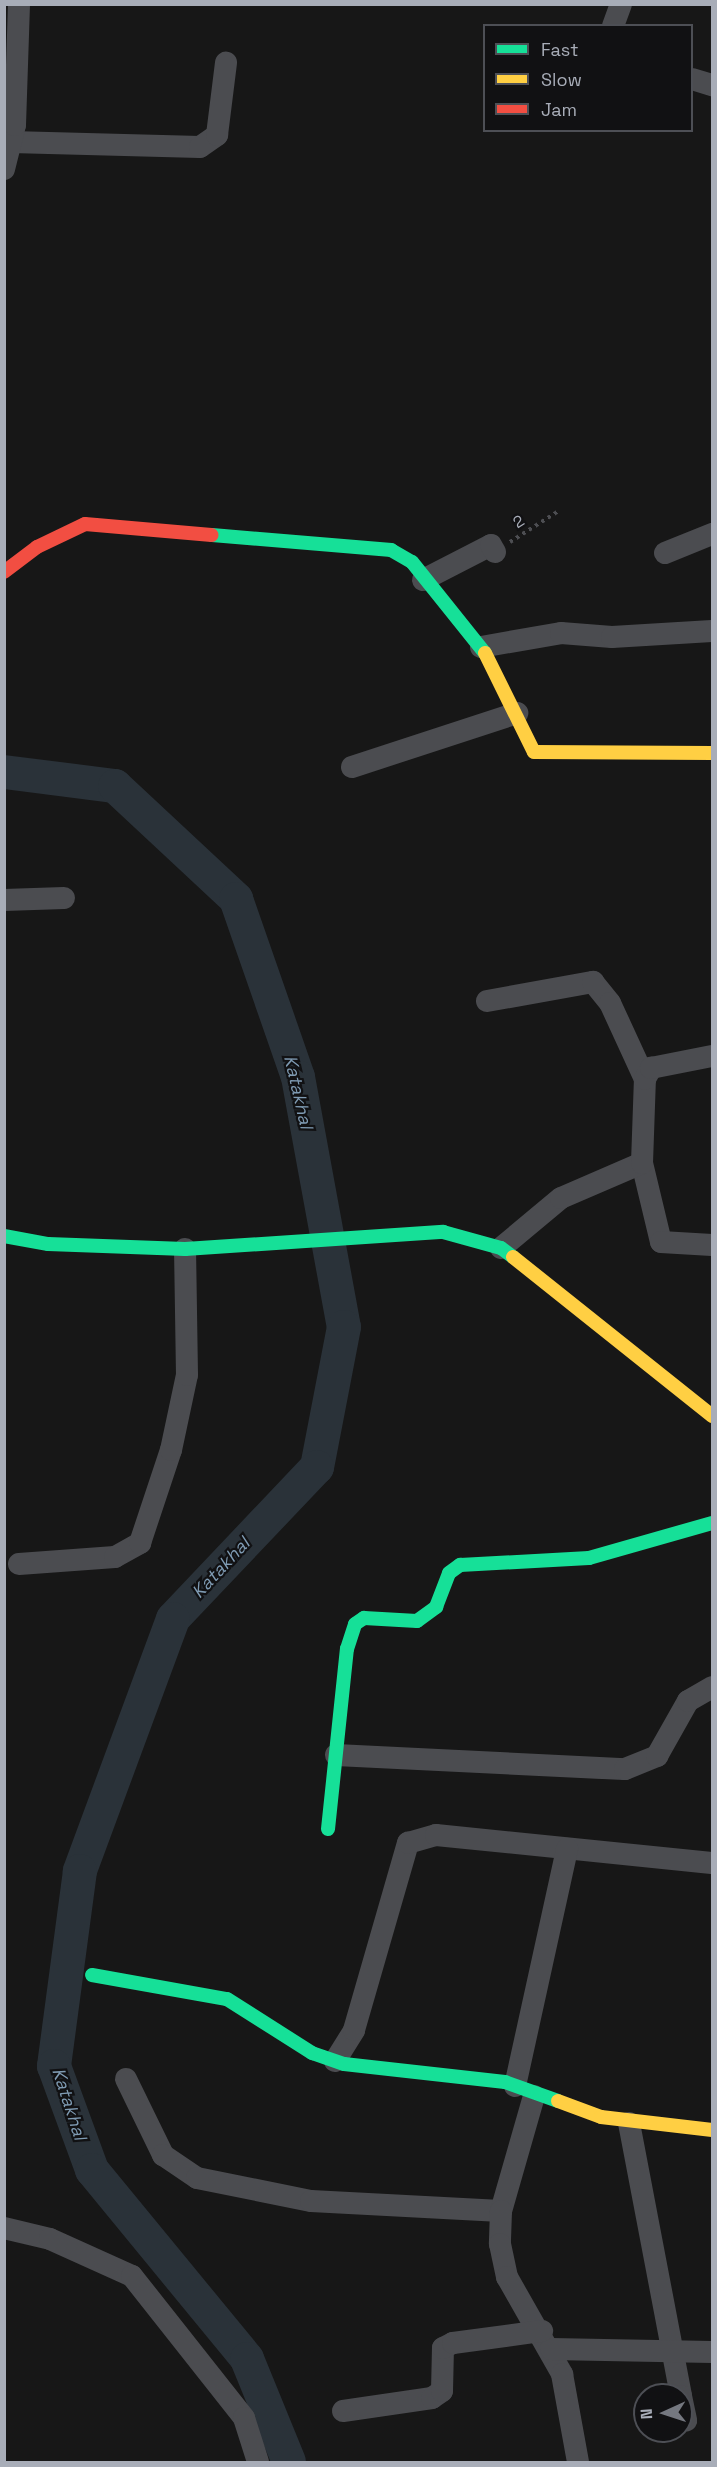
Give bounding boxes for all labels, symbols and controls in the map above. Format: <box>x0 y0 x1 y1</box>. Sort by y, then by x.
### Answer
legend <box>483 24 693 132</box>
text: Fast <box>541 38 578 61</box>
text: Slow <box>541 68 582 91</box>
text: Jam <box>541 98 577 121</box>
street label: 2 <box>510 511 528 533</box>
water label: Katakhal <box>279 1053 317 1131</box>
water label: Katakhal <box>188 1533 254 1603</box>
water label: Katakhal <box>47 2065 91 2143</box>
north arrow <box>633 2383 693 2443</box>
text: N <box>636 2408 657 2420</box>

